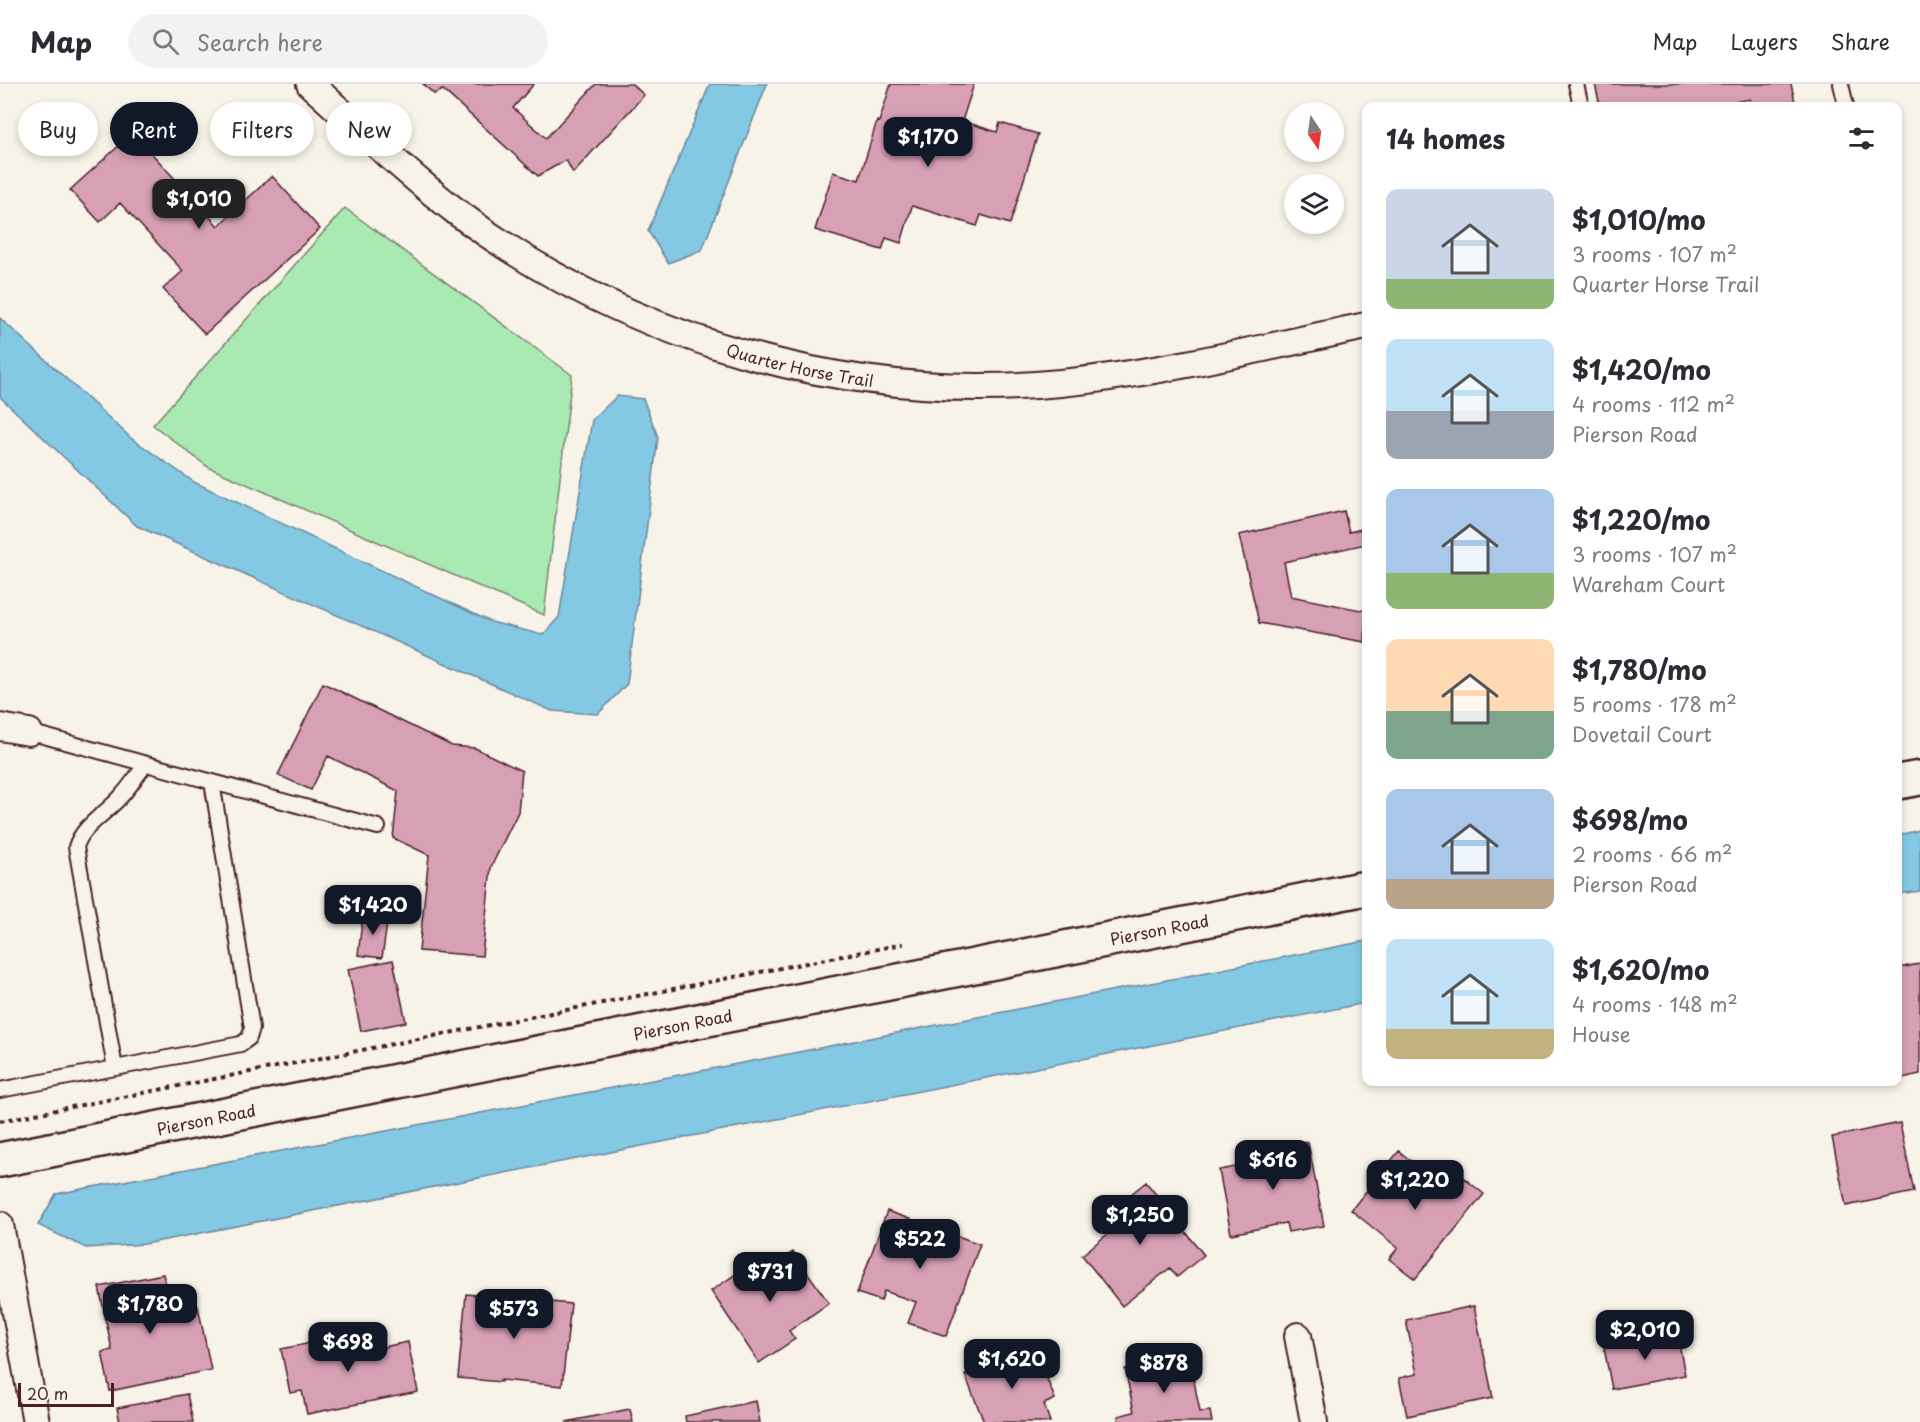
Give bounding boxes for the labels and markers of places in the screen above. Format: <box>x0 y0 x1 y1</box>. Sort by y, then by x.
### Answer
pin: $1,170 <box>879 117 977 168</box>
pin: $1,010 <box>150 179 248 230</box>
pin: $1,420 <box>324 885 422 936</box>
pin: $616 <box>1237 1140 1309 1191</box>
pin: $1,220 <box>1366 1160 1464 1211</box>
pin: $1,250 <box>1091 1195 1189 1246</box>
pin: $522 <box>884 1219 956 1270</box>
pin: $731 <box>734 1252 806 1303</box>
pin: $1,780 <box>101 1284 199 1335</box>
pin: $573 <box>478 1289 550 1340</box>
pin: $2,010 <box>1596 1310 1694 1361</box>
pin: $698 <box>312 1322 384 1373</box>
pin: $1,620 <box>963 1339 1061 1390</box>
pin: $878 <box>1128 1343 1200 1394</box>

